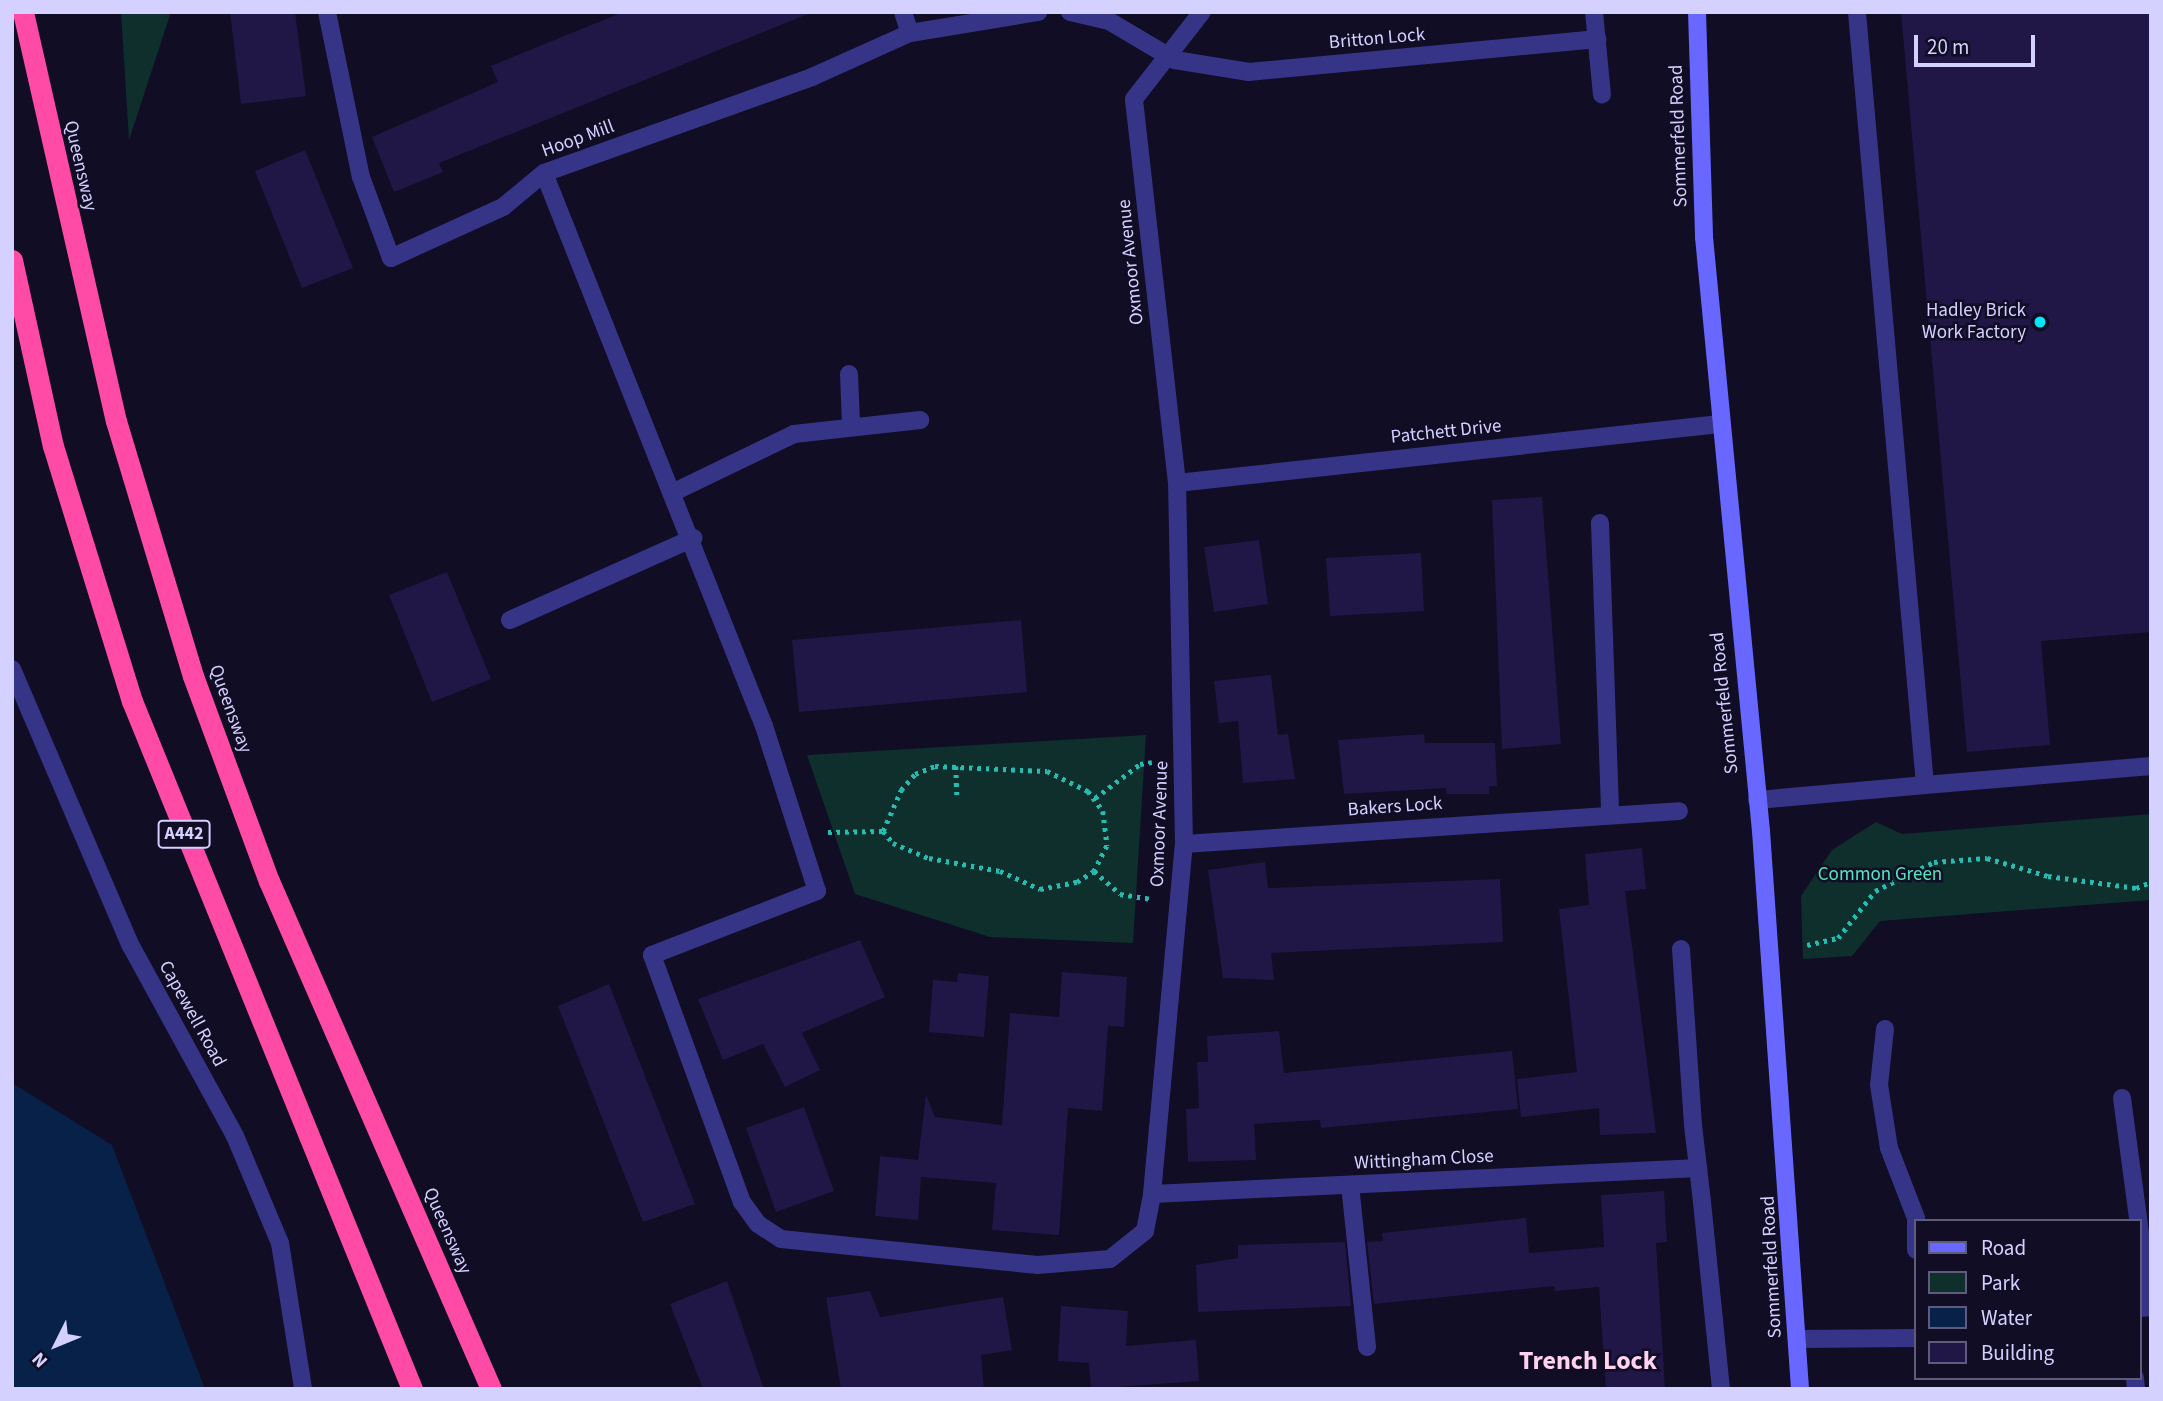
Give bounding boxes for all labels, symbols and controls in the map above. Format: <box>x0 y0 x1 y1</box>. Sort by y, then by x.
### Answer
scale bar <box>1918 21 2039 65</box>
street label: Britton Lock <box>1328 23 1426 55</box>
text: 20 m <box>1927 32 1969 62</box>
street label: Sommerfeld Road <box>1665 64 1693 208</box>
street label: Hoop Mill <box>539 115 617 163</box>
street label: Queensway <box>59 119 101 213</box>
street label: Oxmoor Avenue <box>1113 198 1149 326</box>
place label: Hadley Brick Work Factory <box>1922 300 2026 344</box>
marker: Hadley Brick Work Factory <box>2032 314 2048 330</box>
street label: Patchett Drive <box>1390 415 1502 449</box>
street label: Sommerfeld Road <box>1706 631 1744 775</box>
street label: Queensway <box>204 662 256 756</box>
street label: Oxmoor Avenue <box>1146 761 1174 887</box>
street label: Bakers Lock <box>1347 792 1443 822</box>
road number: A442 <box>156 820 212 848</box>
park label: Common Green <box>1818 864 1942 886</box>
street label: Capewell Road <box>153 957 231 1071</box>
street label: Wittingham Close <box>1354 1145 1494 1175</box>
street label: Queensway <box>418 1184 476 1278</box>
street label: Sommerfeld Road <box>1757 1195 1787 1339</box>
legend <box>1914 1219 2142 1380</box>
text: Road <box>1981 1233 2026 1263</box>
text: Park <box>1981 1268 2020 1298</box>
text: Water <box>1981 1303 2032 1333</box>
north arrow <box>21 1310 91 1380</box>
text: Building <box>1981 1338 2054 1368</box>
district label: Trench Lock <box>1519 1345 1657 1377</box>
text: N <box>26 1346 54 1373</box>

